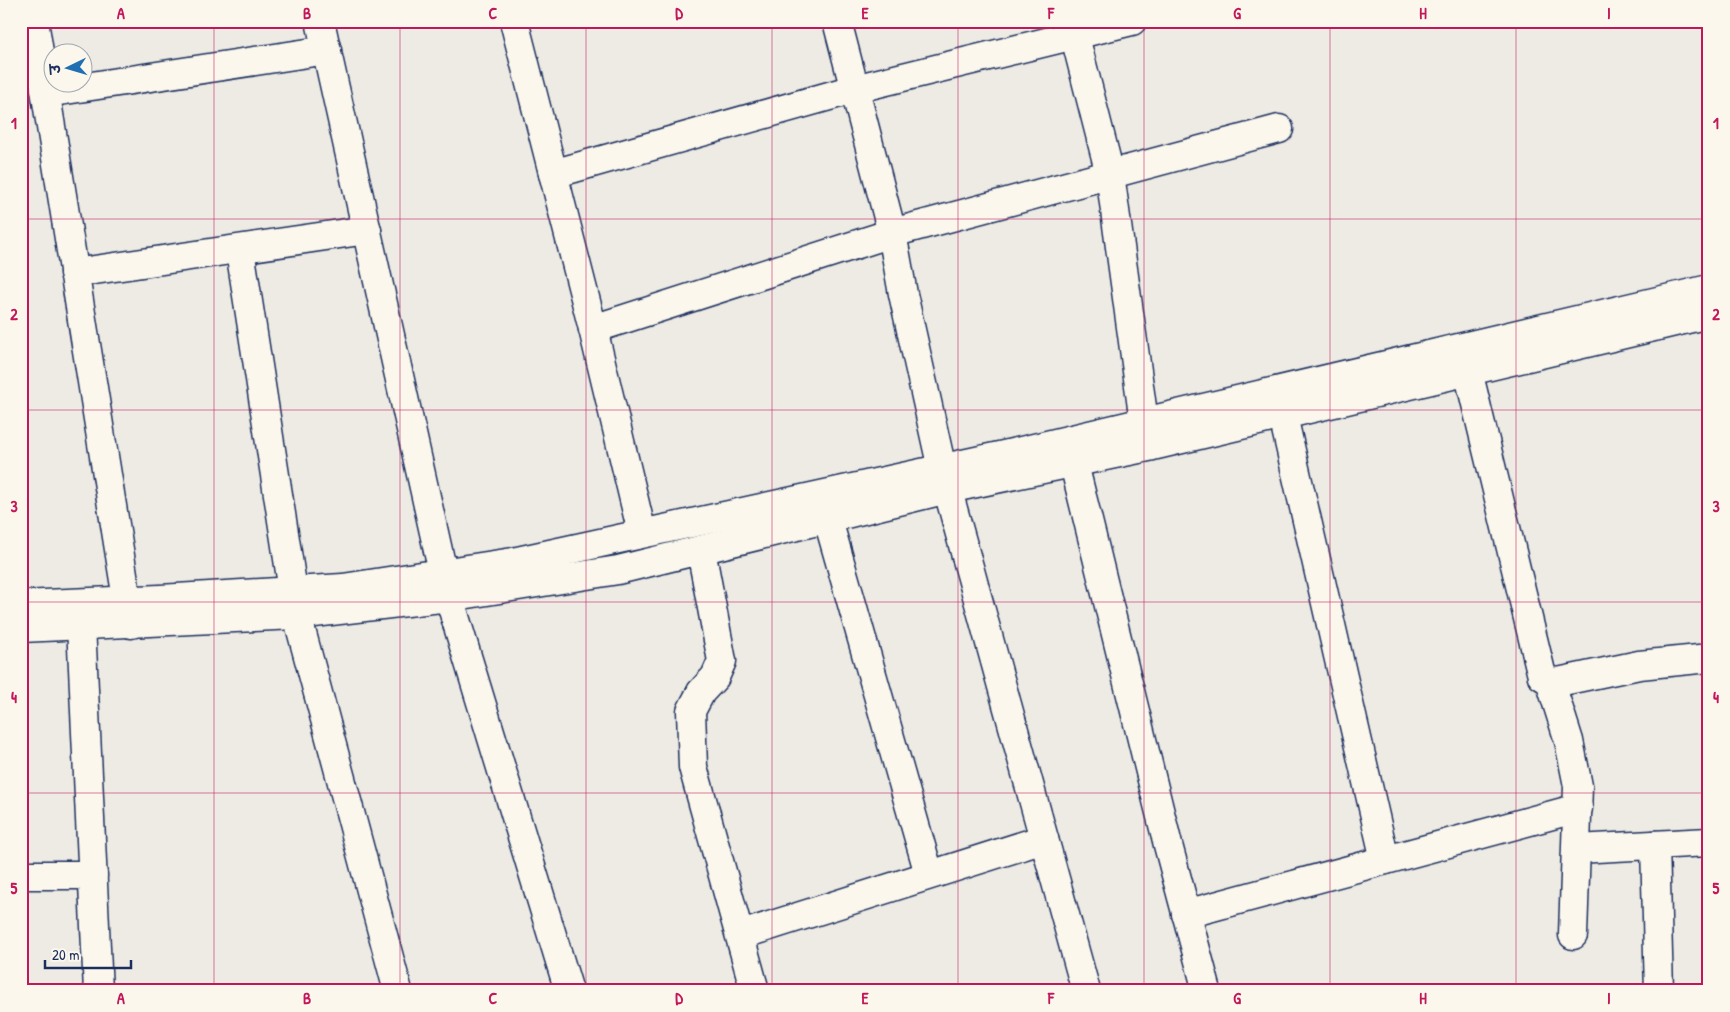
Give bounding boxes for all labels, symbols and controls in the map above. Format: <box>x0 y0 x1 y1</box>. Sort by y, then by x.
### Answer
text: A <box>117 2 125 24</box>
text: B <box>303 2 311 24</box>
text: C <box>489 2 498 24</box>
text: D <box>675 2 683 24</box>
text: E <box>861 2 869 24</box>
text: F <box>1047 2 1055 24</box>
text: G <box>1233 2 1241 24</box>
text: H <box>1419 2 1427 24</box>
text: I <box>1607 2 1611 24</box>
north arrow <box>42 42 92 92</box>
text: उ <box>45 62 65 77</box>
text: 1 <box>11 112 17 134</box>
text: 1 <box>1713 112 1719 134</box>
text: 2 <box>10 303 18 325</box>
text: 2 <box>1712 303 1720 325</box>
text: 3 <box>10 495 18 517</box>
text: 3 <box>1712 495 1720 517</box>
text: 4 <box>11 686 17 708</box>
text: 4 <box>1713 686 1719 708</box>
text: 5 <box>11 877 18 899</box>
text: 5 <box>1713 877 1720 899</box>
scale bar <box>45 937 131 969</box>
text: 20 m <box>52 944 79 965</box>
text: A <box>117 987 125 1009</box>
text: B <box>303 987 311 1009</box>
text: C <box>489 987 498 1009</box>
text: D <box>675 987 683 1009</box>
text: E <box>861 987 869 1009</box>
text: F <box>1047 987 1055 1009</box>
text: G <box>1233 987 1241 1009</box>
text: H <box>1419 987 1427 1009</box>
text: I <box>1607 987 1611 1009</box>

